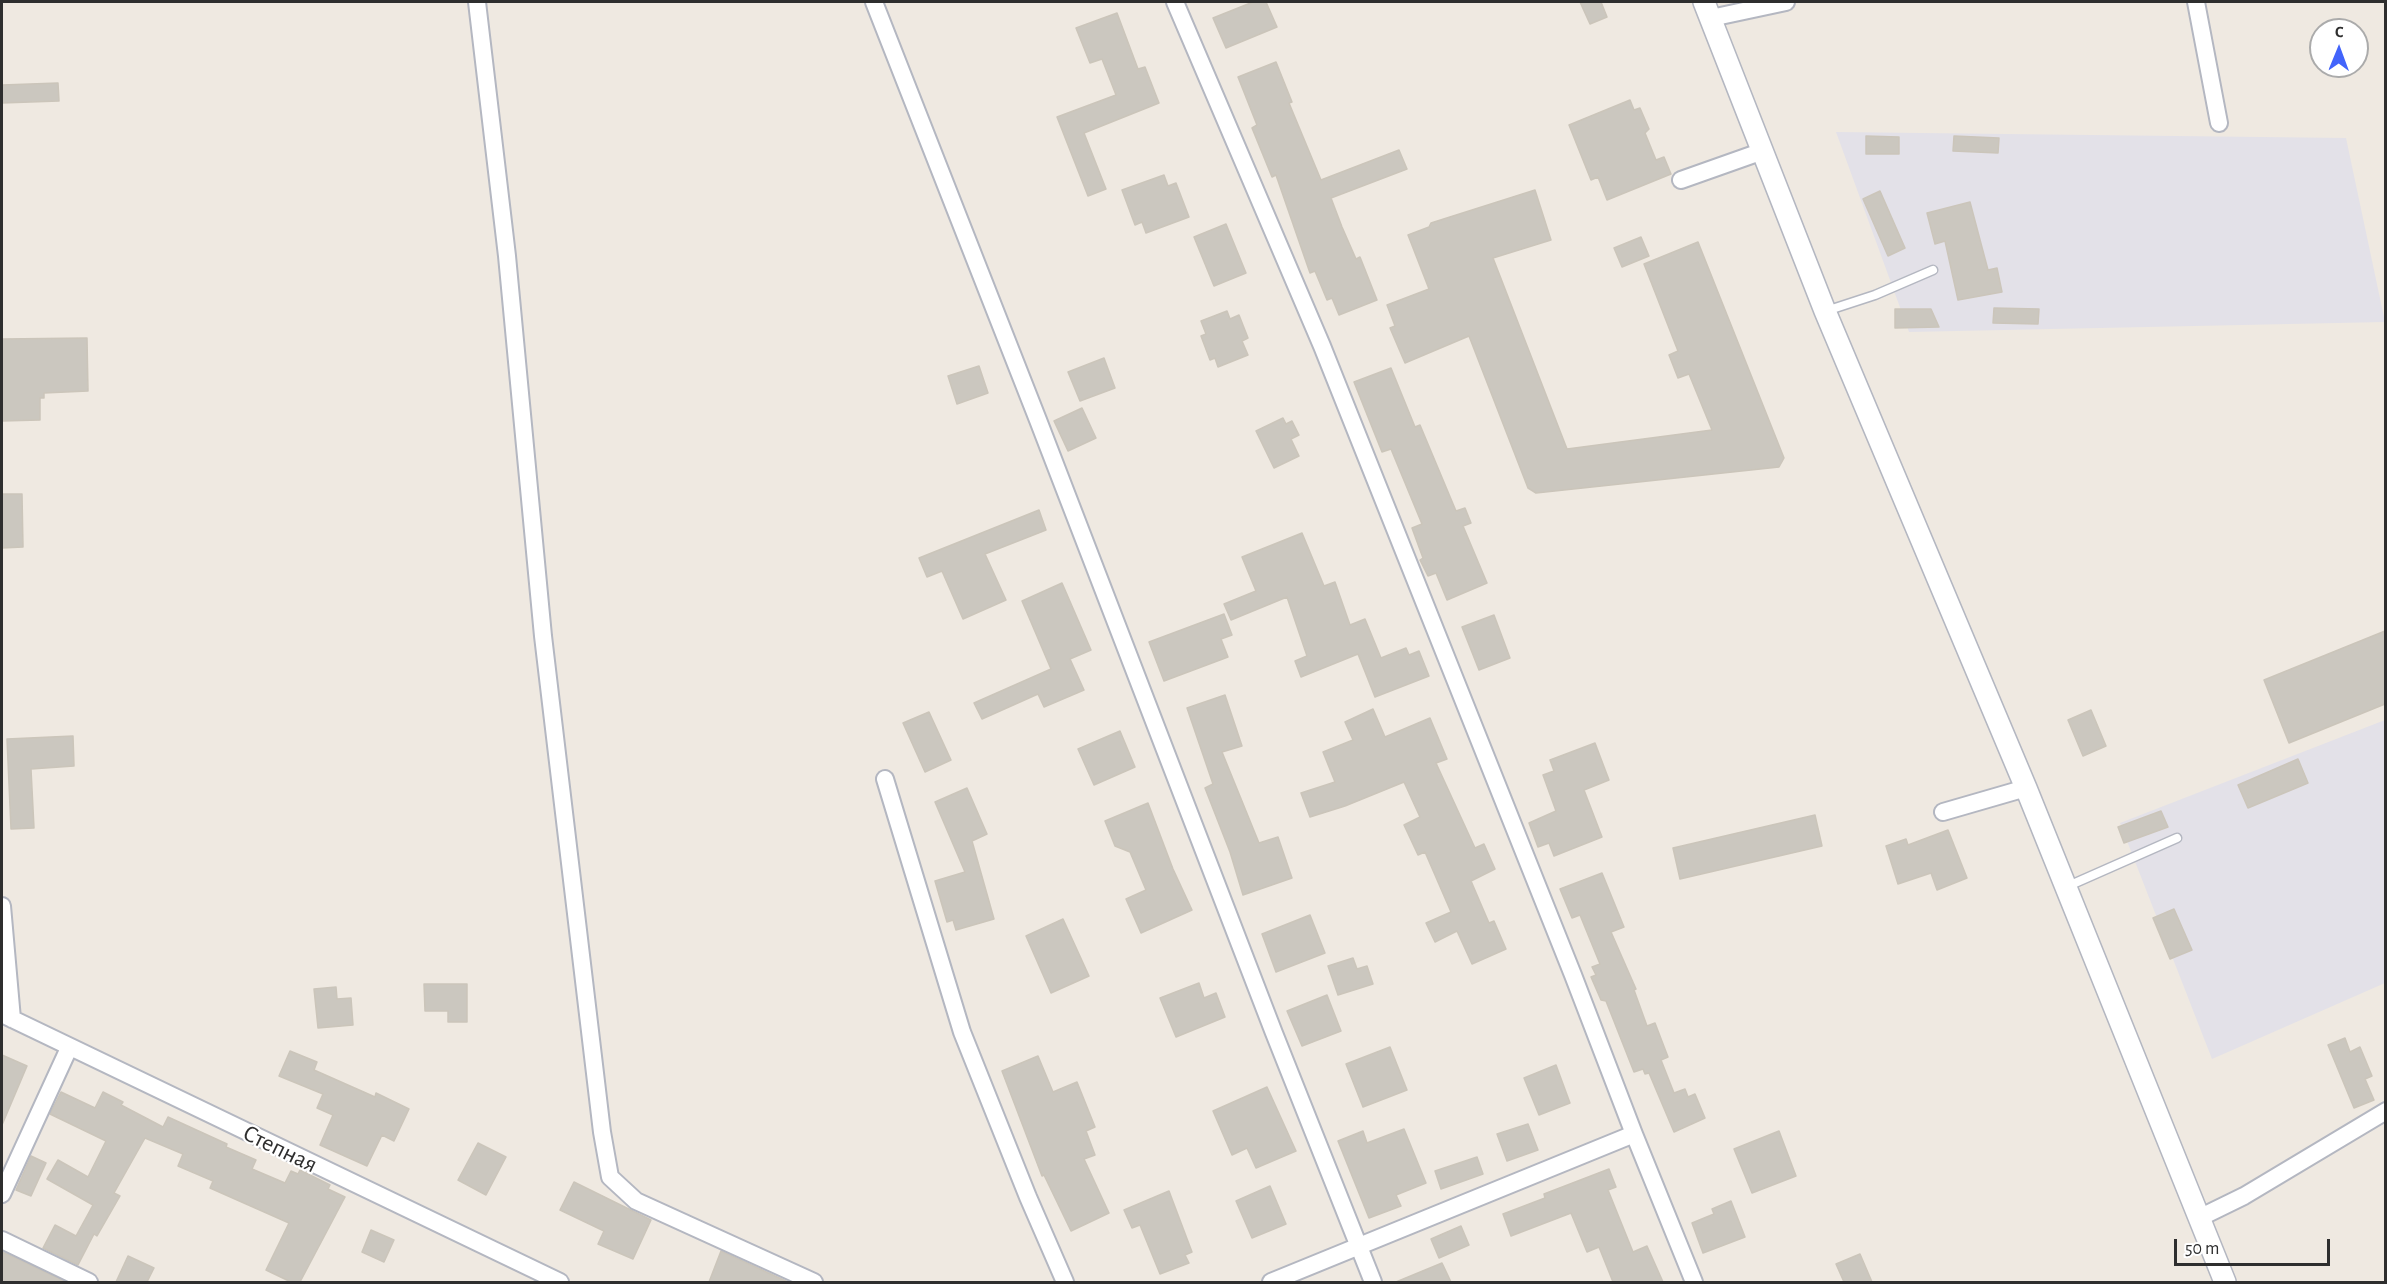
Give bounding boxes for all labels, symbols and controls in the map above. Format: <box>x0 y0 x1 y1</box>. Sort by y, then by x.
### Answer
north arrow <box>2309 18 2369 78</box>
text: С <box>2335 24 2344 40</box>
street label: Степная <box>238 1119 322 1179</box>
scale bar <box>2177 1227 2333 1265</box>
text: 50 m <box>2185 1240 2219 1258</box>

